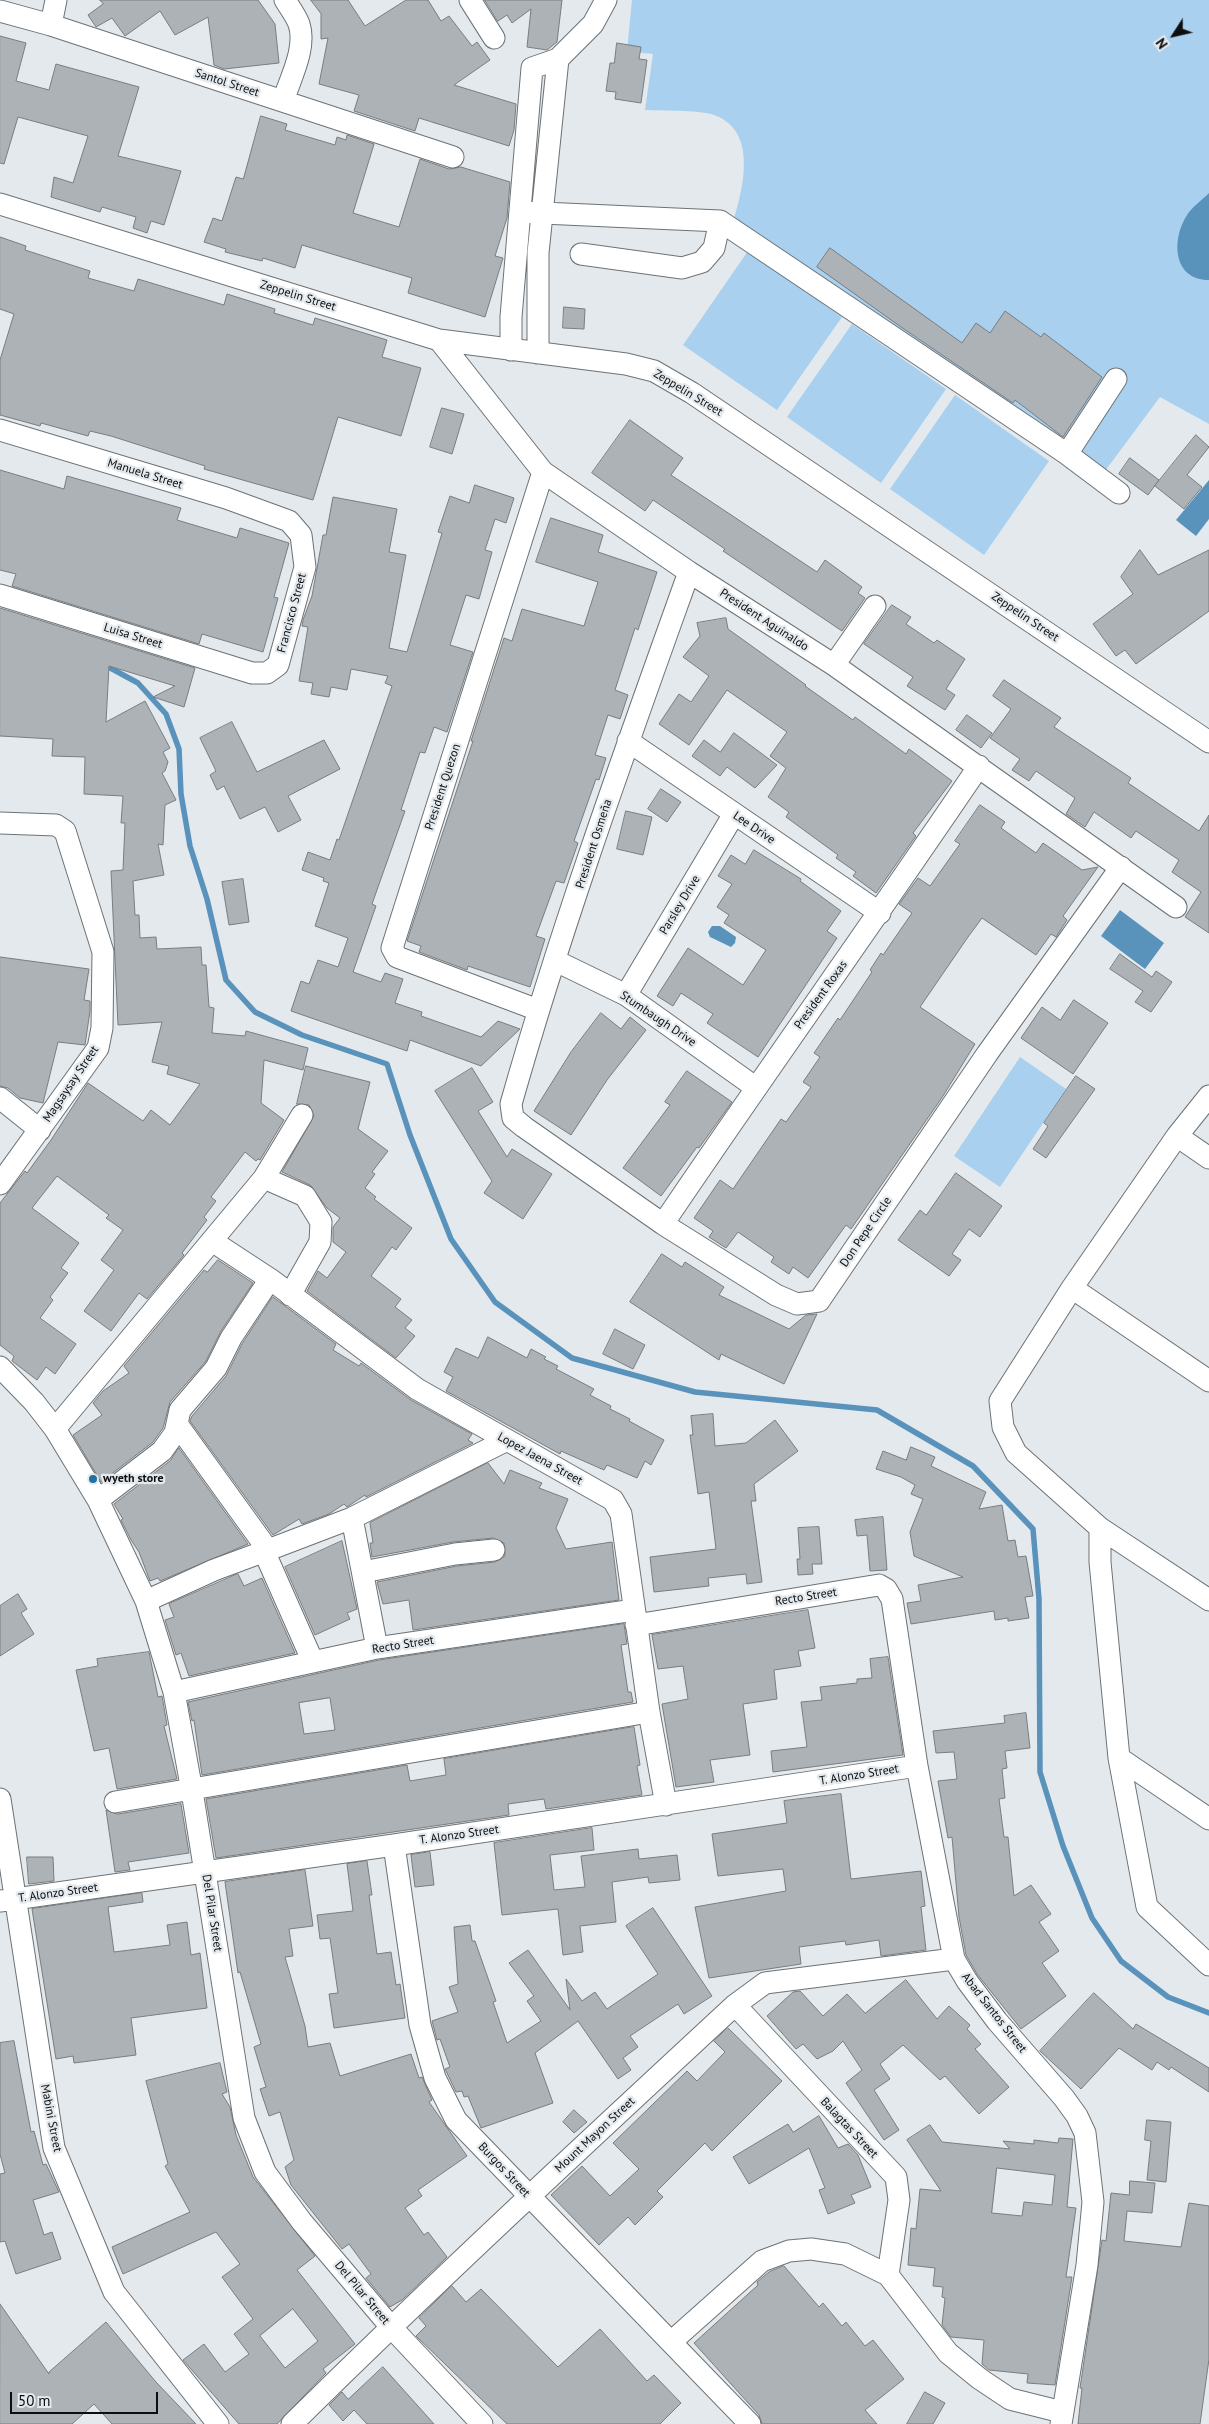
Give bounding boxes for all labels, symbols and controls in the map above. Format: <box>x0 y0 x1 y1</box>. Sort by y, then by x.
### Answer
north arrow <box>1149 10 1199 60</box>
text: N <box>1152 35 1172 53</box>
street label: Santol Street <box>193 66 261 100</box>
street label: Zeppelin Street <box>258 278 338 314</box>
street label: Zeppelin Street <box>651 367 725 419</box>
street label: Manuela Street <box>106 456 184 492</box>
street label: Francisco Street <box>274 572 310 654</box>
street label: President Aguinaldo <box>717 586 811 654</box>
street label: Zeppelin Street <box>989 589 1061 645</box>
street label: Luisa Street <box>102 620 164 652</box>
street label: President Quezon <box>422 742 464 832</box>
street label: President Osmeña <box>573 798 615 890</box>
street label: Lee Drive <box>730 809 778 847</box>
street label: Parsley Drive <box>657 873 703 937</box>
street label: President Roxas <box>791 958 851 1032</box>
street label: Stumbaugh Drive <box>617 988 699 1050</box>
street label: Magsaysay Street <box>40 1043 102 1125</box>
street label: Don Pepe Circle <box>837 1194 895 1270</box>
street label: Lopez Jaena Street <box>495 1430 585 1488</box>
place label: wyeth store <box>103 1472 164 1486</box>
marker: wyeth store <box>87 1473 99 1485</box>
street label: Recto Street <box>774 1585 838 1609</box>
street label: Recto Street <box>371 1633 435 1657</box>
street label: T. Alonzo Street <box>818 1762 900 1788</box>
street label: T. Alonzo Street <box>418 1822 500 1848</box>
street label: Del Pilar Street <box>199 1873 225 1953</box>
street label: T. Alonzo Street <box>17 1880 99 1906</box>
street label: Abad Santos Street <box>958 1970 1030 2056</box>
street label: Mabini Street <box>37 2083 65 2153</box>
street label: Mount Mayon Street <box>552 2094 638 2176</box>
street label: Balagtas Street <box>817 2095 881 2161</box>
street label: Burgos Street <box>475 2140 533 2200</box>
street label: Del Pilar Street <box>331 2259 393 2327</box>
scale bar <box>12 2382 160 2414</box>
text: 50 m <box>18 2391 51 2410</box>

